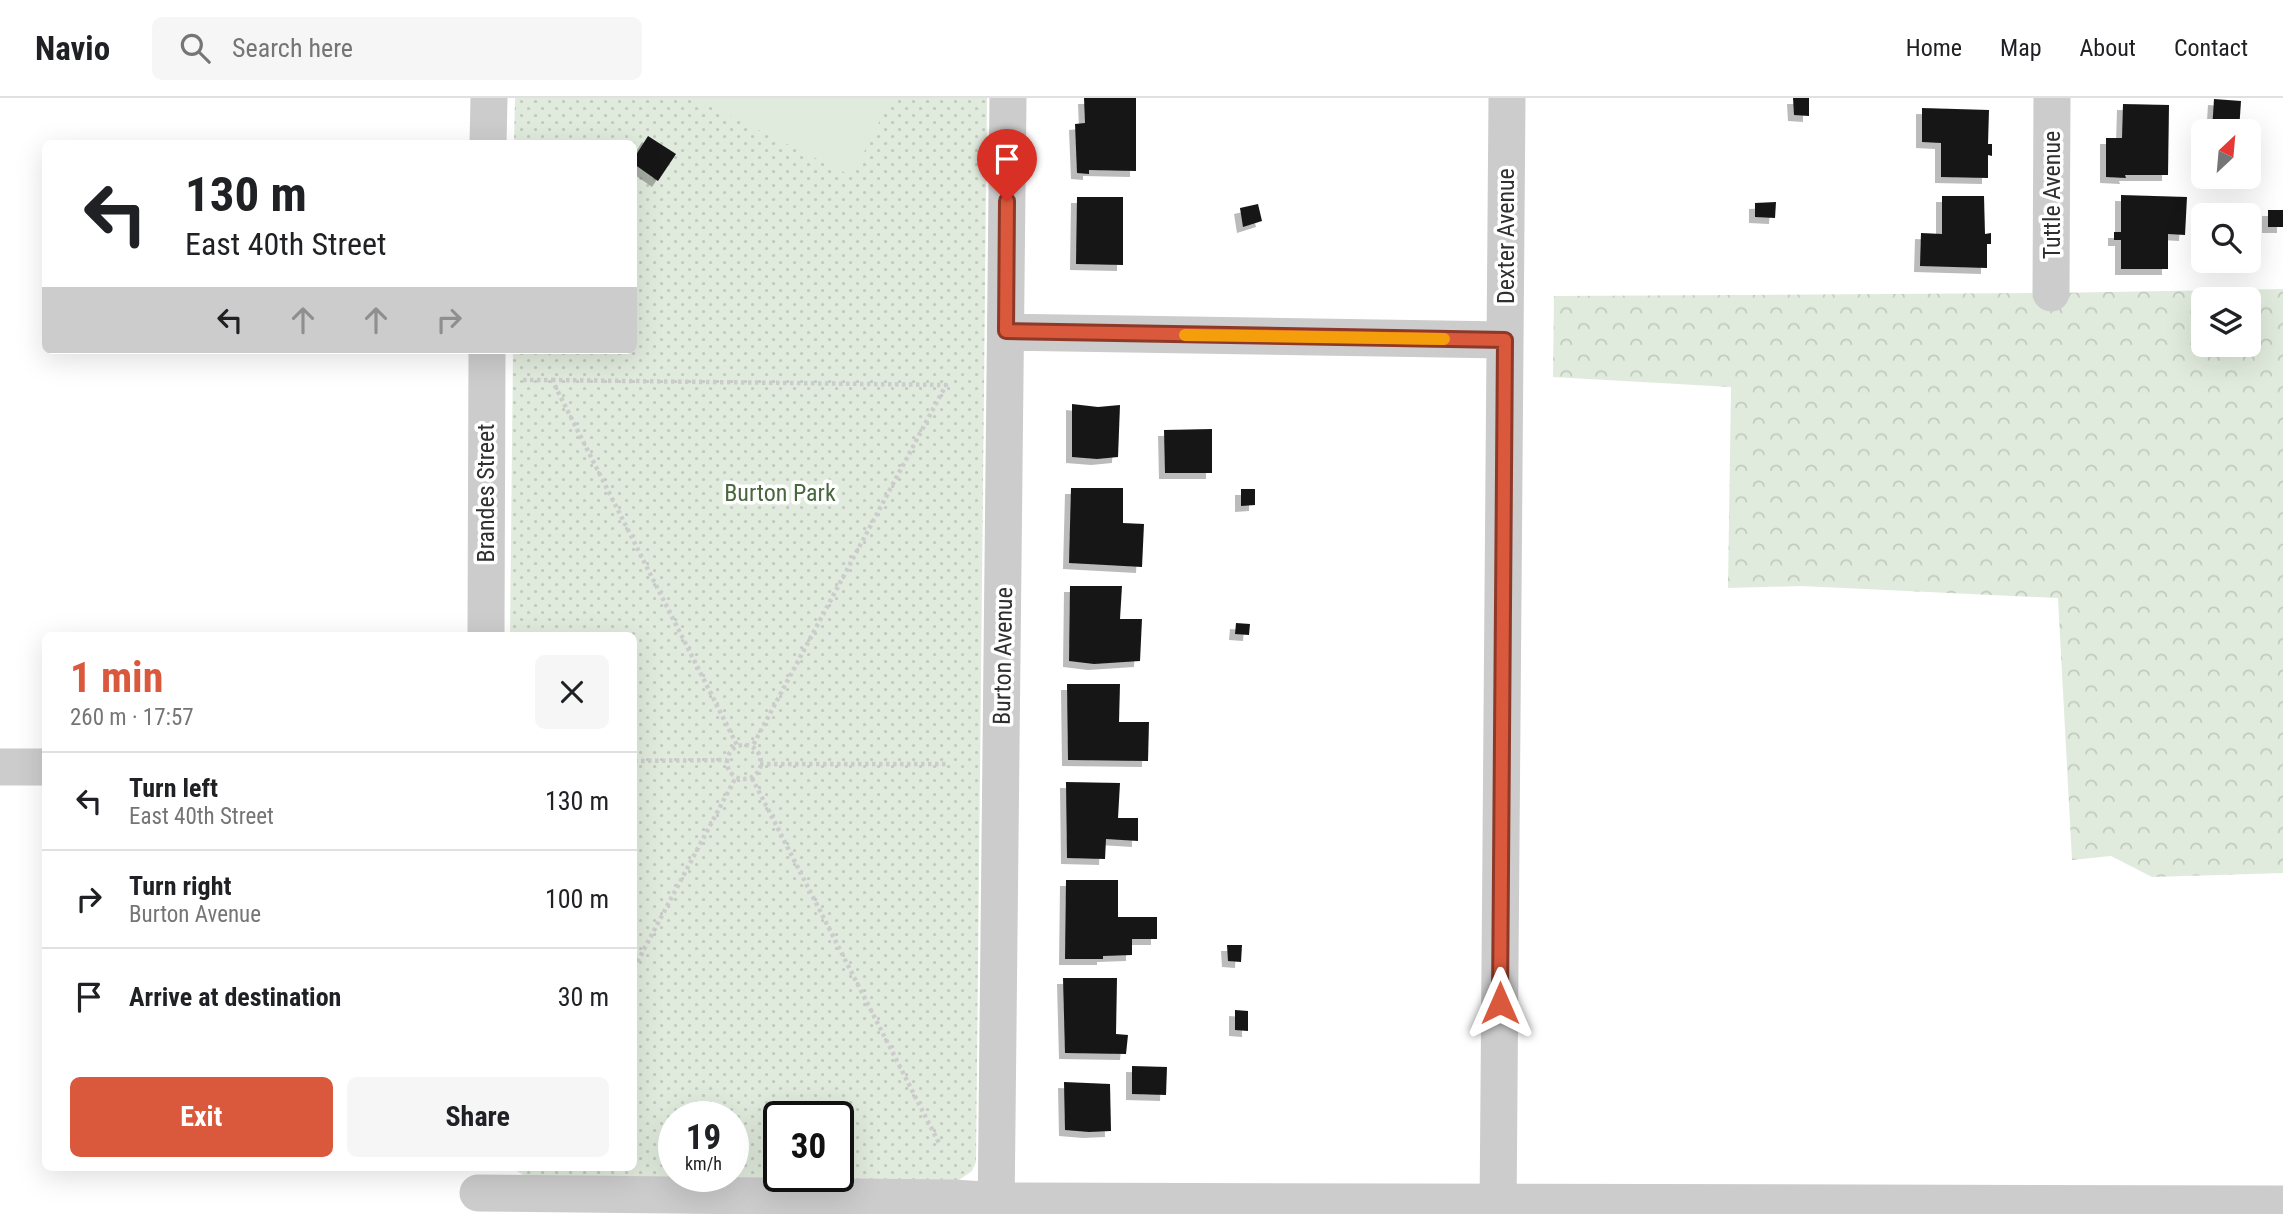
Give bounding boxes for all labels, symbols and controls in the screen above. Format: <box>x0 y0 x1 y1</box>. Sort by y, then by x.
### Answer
search box <box>152 17 642 80</box>
text: Navio <box>35 29 110 68</box>
icon: search <box>176 29 214 67</box>
text: Search here <box>232 33 353 63</box>
text: Home <box>1906 34 1962 62</box>
text: Map <box>2000 34 2042 62</box>
text: About <box>2080 34 2136 62</box>
text: Contact <box>2174 34 2248 62</box>
north arrow <box>2191 119 2261 189</box>
map controls <box>2191 119 2261 357</box>
pin <box>977 129 1037 201</box>
street label: Tuttle Avenue <box>2038 131 2066 259</box>
icon: arrive <box>988 140 1026 178</box>
text: 130 m <box>185 166 307 223</box>
icon: left <box>70 168 161 259</box>
street label: Dexter Avenue <box>1492 168 1520 304</box>
button: search <box>2191 203 2261 273</box>
text: East 40th Street <box>185 225 386 263</box>
button: layers <box>2191 287 2261 357</box>
icon: left <box>211 301 249 339</box>
icon: ahead <box>284 301 322 339</box>
icon: ahead <box>357 301 395 339</box>
icon: right <box>430 301 468 339</box>
street label: Brandes Street <box>472 424 500 562</box>
park label: Burton Park <box>724 479 836 507</box>
street label: Burton Avenue <box>988 587 1018 725</box>
text: 1 min <box>70 653 163 702</box>
button: close <box>535 655 609 729</box>
text: 260 m · 17:57 <box>70 704 194 731</box>
text: Turn left <box>129 773 218 803</box>
icon: left <box>70 782 108 820</box>
text: 130 m <box>545 786 609 816</box>
text: East 40th Street <box>129 803 274 830</box>
text: Turn right <box>129 871 231 901</box>
icon: right <box>70 880 108 918</box>
text: 100 m <box>545 884 609 914</box>
text: Burton Avenue <box>129 901 261 928</box>
position arrow <box>1463 966 1537 1040</box>
icon: arrive <box>70 978 108 1016</box>
text: Arrive at destination <box>129 982 341 1012</box>
text: 30 m <box>558 982 609 1012</box>
button: Exit <box>70 1077 333 1157</box>
button: Share <box>347 1077 609 1157</box>
speed limit sign: 30 <box>763 1101 854 1192</box>
text: 19 <box>686 1117 721 1158</box>
text: km/h <box>685 1153 722 1174</box>

